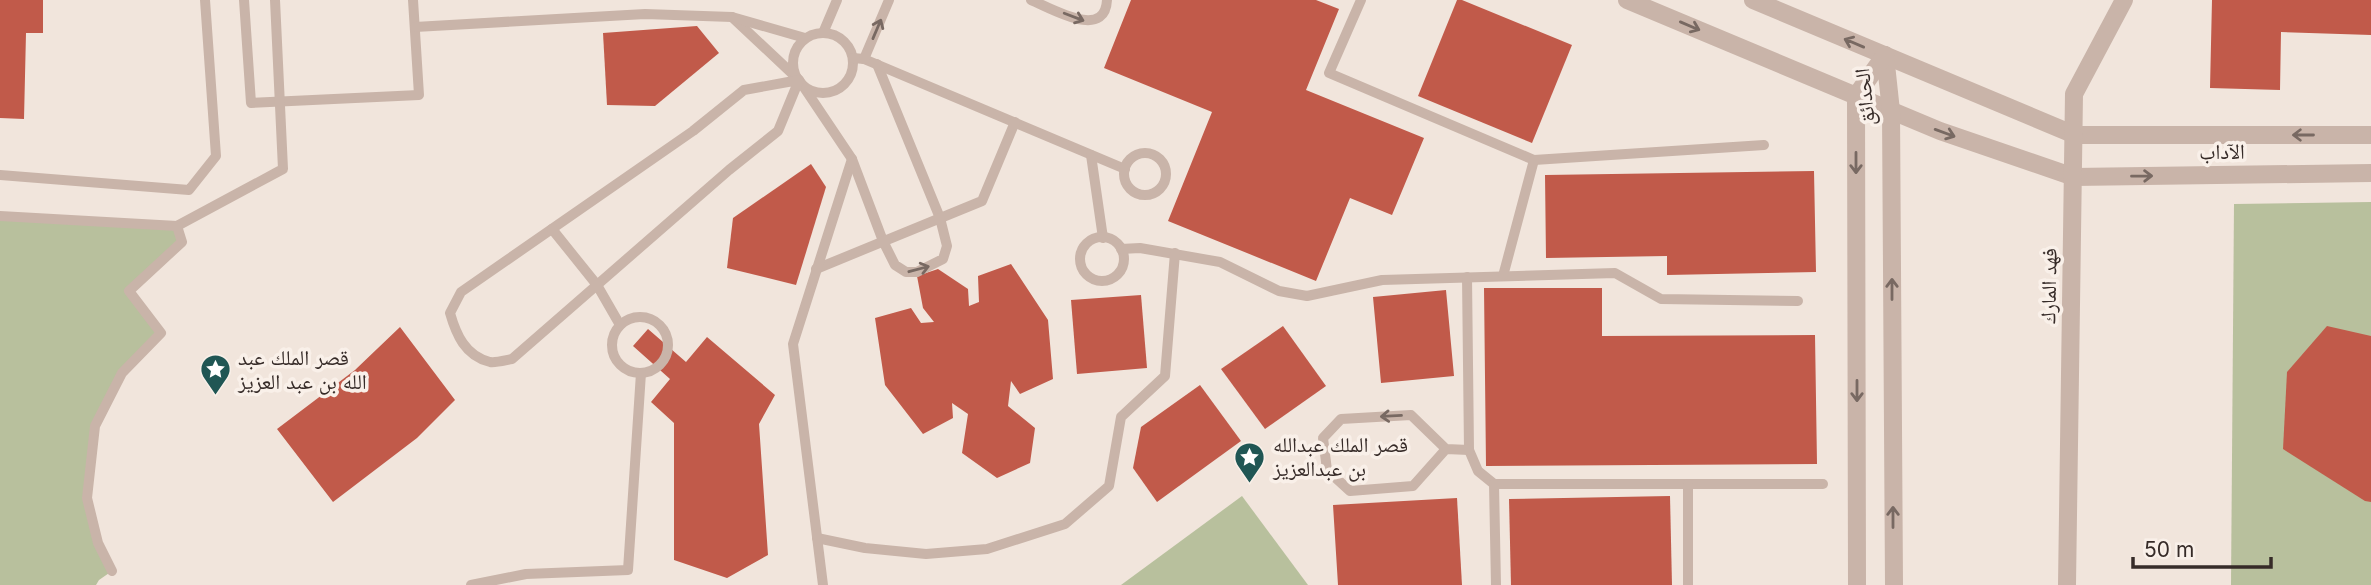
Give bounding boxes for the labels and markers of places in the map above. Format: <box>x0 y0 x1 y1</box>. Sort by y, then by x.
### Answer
place label: قصر الملك عبد الله بن عبد العزيز <box>237 345 367 395</box>
place icon: قصر الملك عبد الله بن عبد العزيز <box>198 353 232 397</box>
place label: قصر الملك عبدالله بن عبدالعزيز <box>1272 432 1408 482</box>
place icon: قصر الملك عبدالله بن عبدالعزيز <box>1233 440 1267 484</box>

